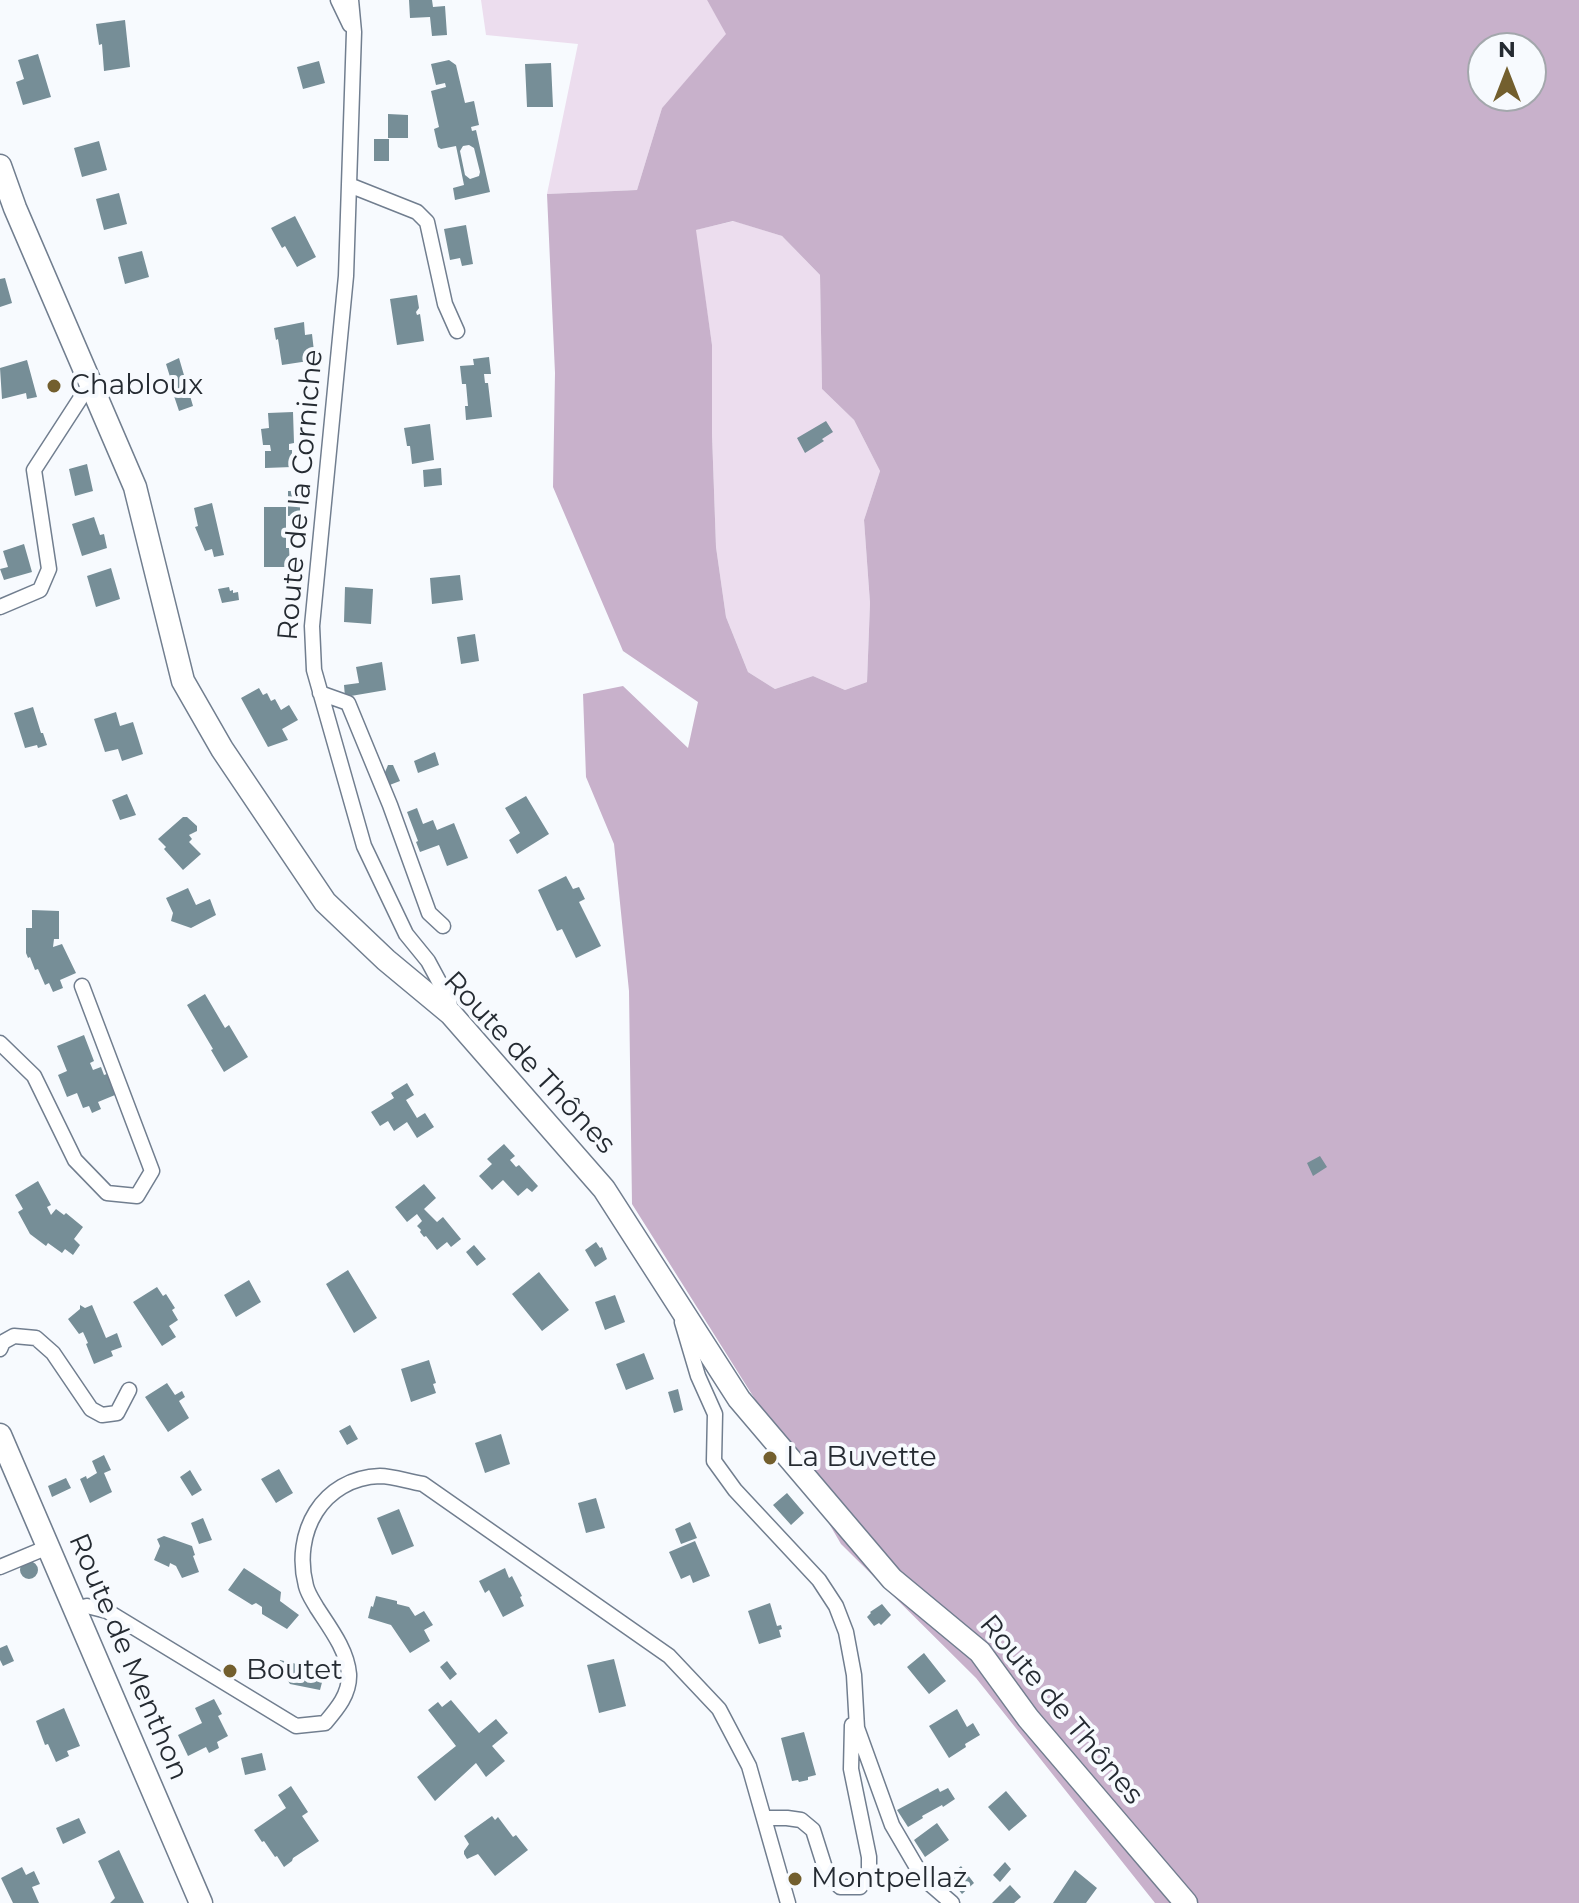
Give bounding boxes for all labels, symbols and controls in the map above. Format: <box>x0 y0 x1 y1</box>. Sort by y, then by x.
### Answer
north arrow <box>1467 32 1547 112</box>
text: N <box>1498 36 1516 63</box>
street label: Route de la Corniche <box>272 348 330 642</box>
place label: Chabloux <box>70 369 203 403</box>
marker: Chabloux <box>45 377 63 395</box>
street label: Route de Thônes <box>436 965 622 1161</box>
place label: La Buvette <box>786 1441 937 1475</box>
marker: La Buvette <box>761 1449 779 1467</box>
street label: Route de Menthon <box>61 1529 195 1785</box>
street label: Route de Thônes <box>972 1608 1150 1812</box>
place label: Boutet <box>246 1654 343 1688</box>
marker: Boutet <box>221 1662 239 1680</box>
place label: Montpellaz <box>811 1862 967 1896</box>
marker: Montpellaz <box>786 1870 804 1888</box>

